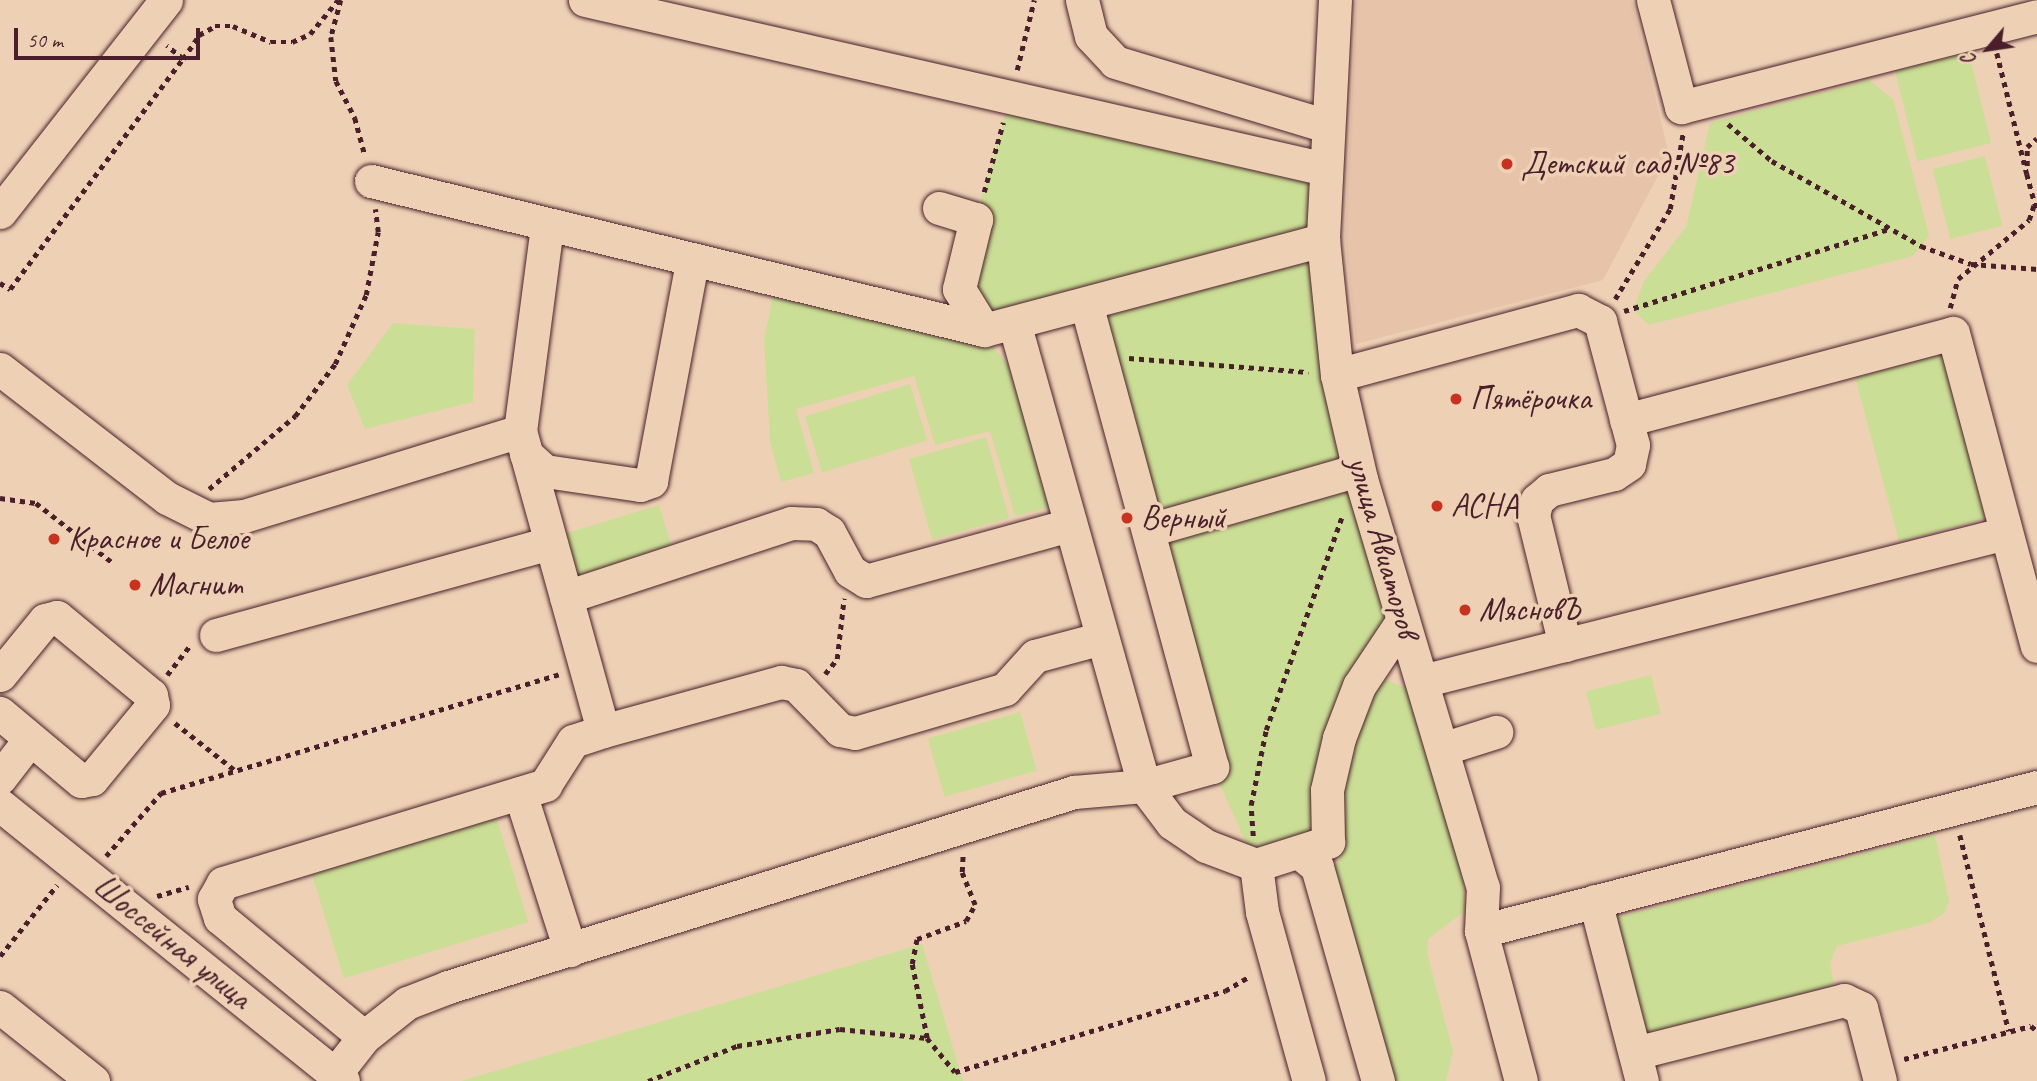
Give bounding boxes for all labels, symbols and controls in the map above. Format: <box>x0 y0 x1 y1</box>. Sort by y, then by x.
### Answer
scale bar <box>18 14 203 58</box>
north arrow <box>1953 14 2023 84</box>
text: 50 m <box>27 27 63 53</box>
text: С <box>1957 49 1982 69</box>
place label: Детский сад №83 <box>1521 144 1734 184</box>
marker: Детский сад №83 <box>1499 156 1515 172</box>
place label: Пятёрочка <box>1470 379 1591 419</box>
marker: Пятёрочка <box>1448 391 1464 407</box>
street label: улица Авиаторов <box>1338 451 1428 643</box>
place label: АСНА <box>1451 486 1518 526</box>
place label: Верный <box>1141 498 1226 538</box>
marker: АСНА <box>1429 498 1445 514</box>
marker: Верный <box>1119 510 1135 526</box>
place label: Красное и Белое <box>68 519 248 559</box>
marker: Красное и Белое <box>46 531 62 547</box>
place label: Магнит <box>149 565 243 605</box>
marker: Магнит <box>127 577 143 593</box>
place label: МясновЪ <box>1479 590 1580 630</box>
marker: МясновЪ <box>1457 602 1473 618</box>
street label: Шоссейная улица <box>83 865 261 1019</box>

